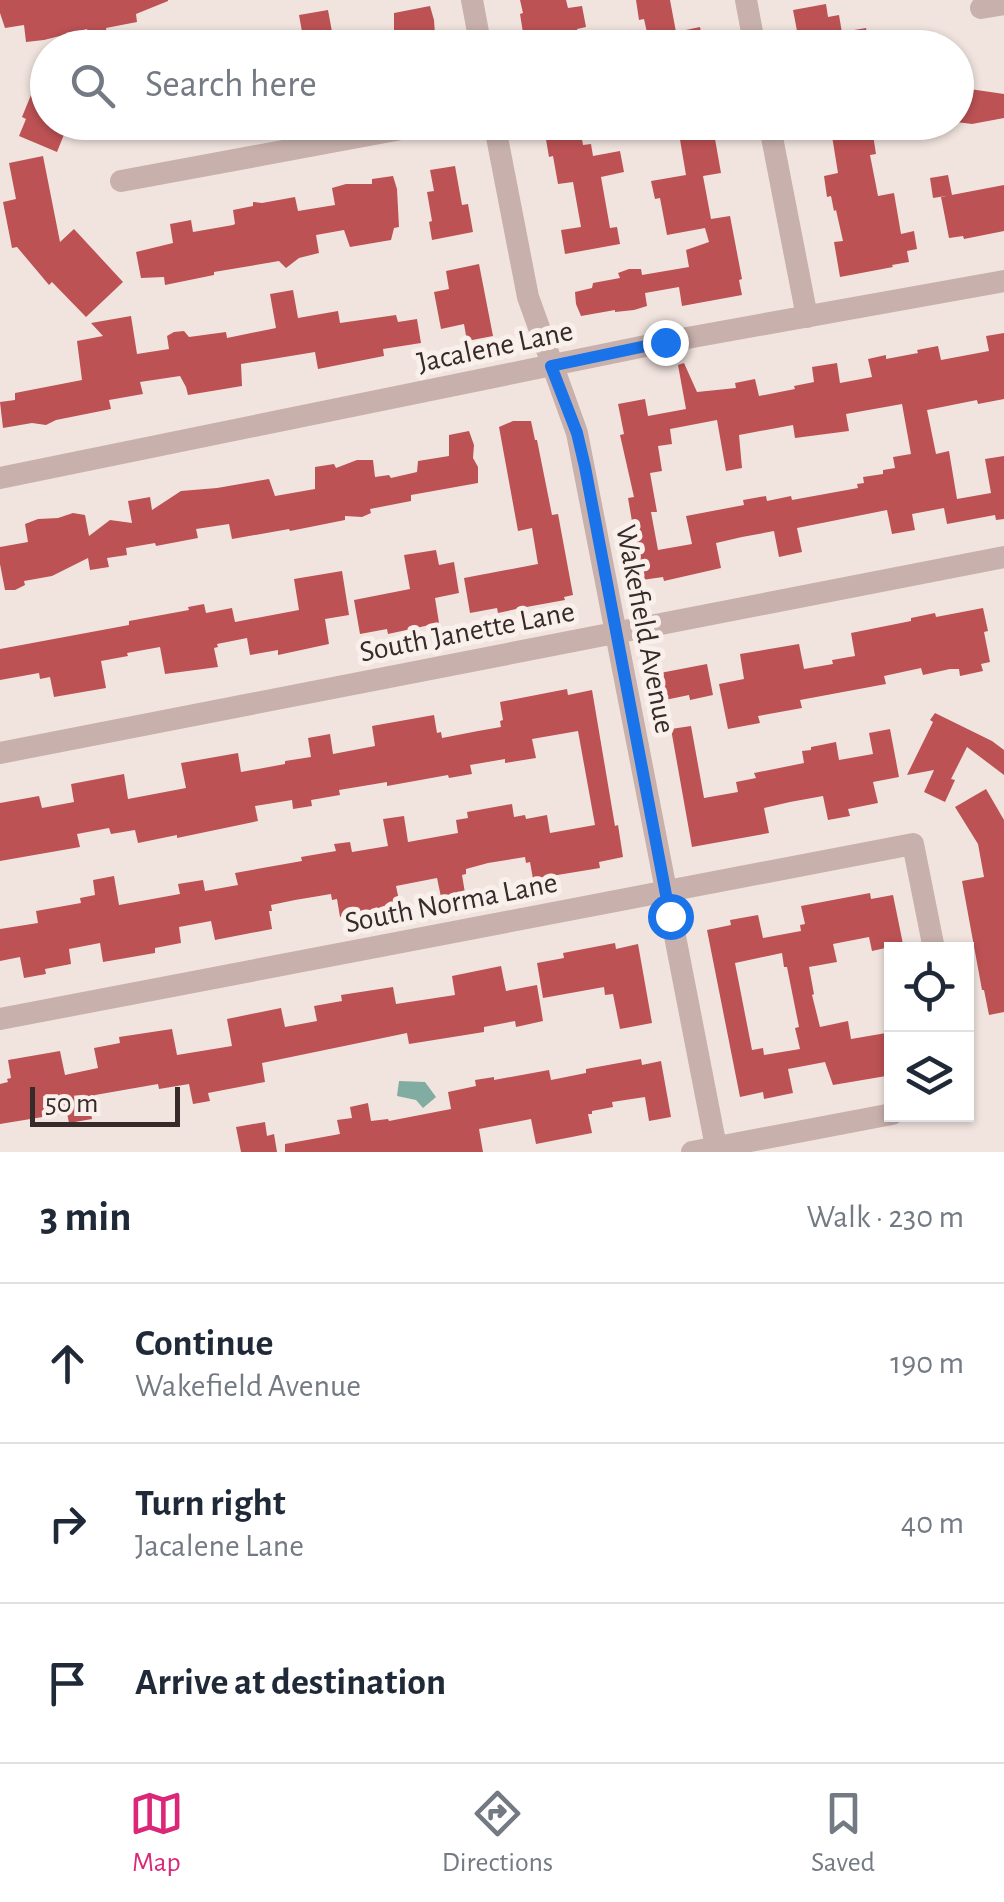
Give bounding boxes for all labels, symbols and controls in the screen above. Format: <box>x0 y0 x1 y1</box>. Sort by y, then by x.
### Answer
search box <box>30 30 974 140</box>
icon: search <box>65 58 120 113</box>
text: Search here <box>145 66 317 104</box>
street label: Jacalene Lane <box>415 316 576 378</box>
route end <box>643 320 689 366</box>
street label: Wakefield Avenue <box>610 522 680 736</box>
street label: South Janette Lane <box>357 596 577 668</box>
street label: South Norma Lane <box>342 868 560 938</box>
route start <box>648 894 694 940</box>
map controls <box>884 942 974 1122</box>
button: locate <box>884 942 974 1032</box>
button: layers <box>884 1032 974 1122</box>
scale bar <box>30 1082 180 1126</box>
text: 50 m <box>45 1090 99 1118</box>
text: 3 min <box>40 1196 132 1238</box>
text: Walk · 230 m <box>806 1201 964 1233</box>
text: Continue <box>135 1325 273 1363</box>
icon: ahead <box>40 1336 95 1391</box>
text: 190 m <box>890 1347 964 1379</box>
text: Wakefield Avenue <box>135 1370 361 1402</box>
text: Turn right <box>135 1485 285 1523</box>
icon: right <box>40 1496 95 1551</box>
text: 40 m <box>901 1507 964 1539</box>
text: Jacalene Lane <box>135 1530 304 1562</box>
icon: arrive <box>40 1656 95 1711</box>
text: Arrive at destination <box>135 1664 446 1702</box>
tab: Map <box>129 1786 184 1880</box>
tab: Directions <box>442 1786 553 1880</box>
tab: Saved <box>811 1786 875 1880</box>

